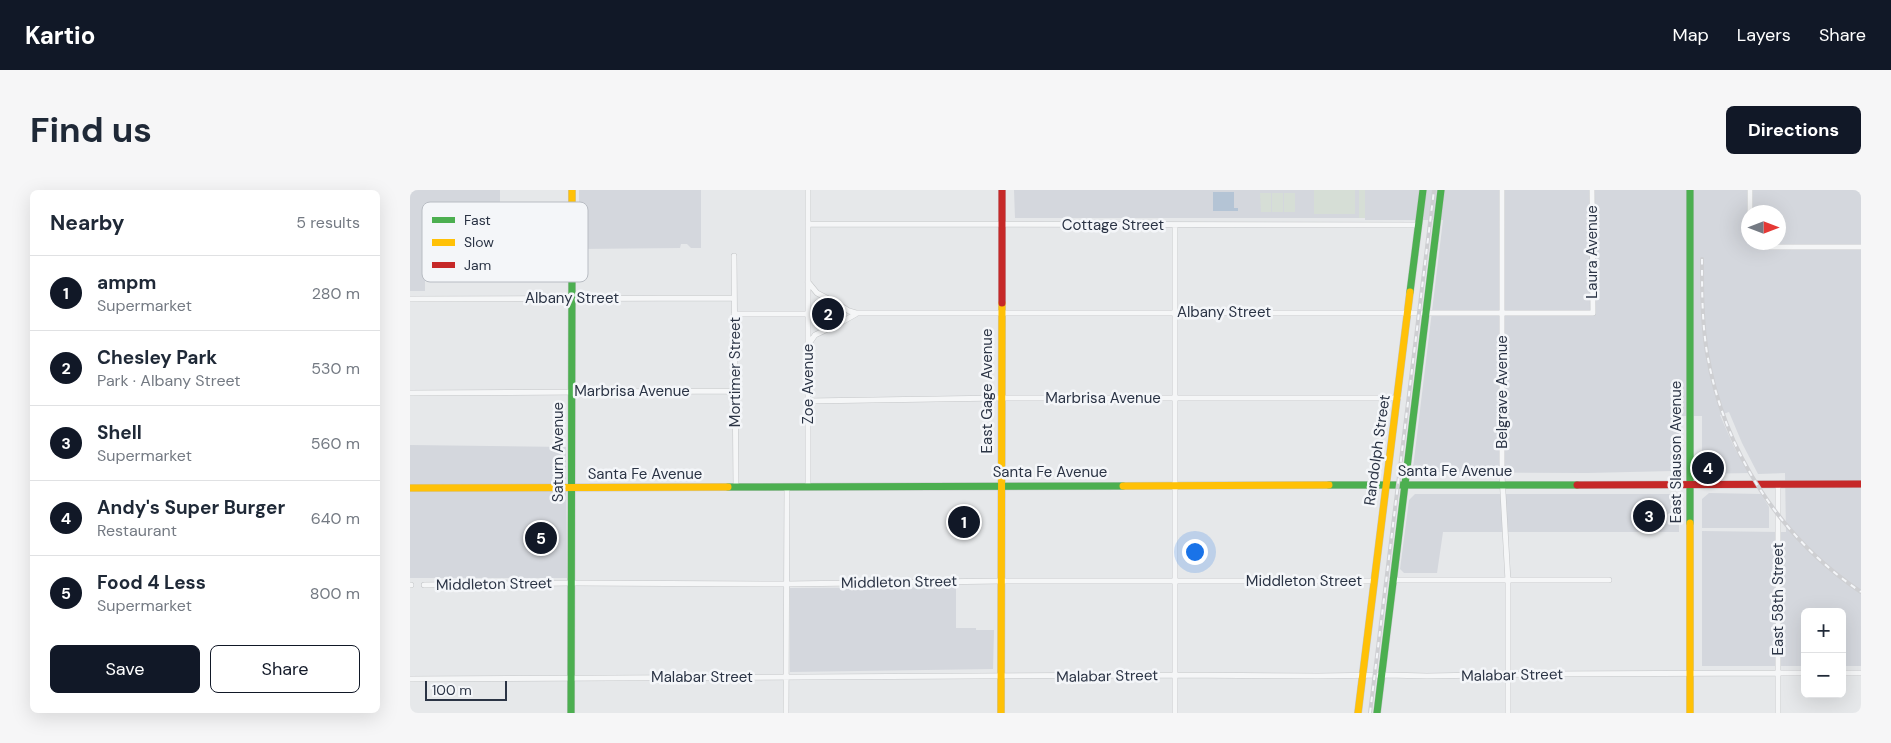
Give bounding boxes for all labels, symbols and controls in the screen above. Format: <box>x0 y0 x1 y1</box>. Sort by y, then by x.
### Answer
text: Kartio <box>25 20 95 51</box>
text: Map <box>1673 23 1709 47</box>
text: Layers <box>1737 23 1791 47</box>
text: Share <box>1819 23 1866 47</box>
button: Directions <box>1726 106 1861 154</box>
text: Find us <box>30 107 152 153</box>
legend <box>422 202 588 282</box>
street label: Laura Avenue <box>1582 205 1602 299</box>
north arrow <box>1741 205 1786 250</box>
text: Nearby <box>50 209 124 237</box>
text: Fast <box>464 211 491 229</box>
text: 5 results <box>296 212 360 233</box>
street label: Cottage Street <box>1062 215 1164 235</box>
text: Slow <box>464 233 494 251</box>
text: Jam <box>464 256 491 274</box>
text: ampm <box>97 270 156 295</box>
text: 1 <box>63 283 69 304</box>
text: 280 m <box>312 283 360 304</box>
street label: Albany Street <box>525 288 619 308</box>
text: Supermarket <box>97 295 192 316</box>
pin: 2 <box>812 295 844 333</box>
street label: Albany Street <box>1177 302 1271 322</box>
street label: Mortimer Street <box>725 317 745 427</box>
street label: East Gage Avenue <box>977 329 997 453</box>
street label: Belgrave Avenue <box>1492 335 1512 449</box>
street label: Zoe Avenue <box>798 344 818 424</box>
text: Chesley Park <box>97 345 217 370</box>
text: 2 <box>61 358 71 379</box>
text: 530 m <box>311 358 360 379</box>
text: Park · Albany Street <box>97 370 241 391</box>
street label: Marbrisa Avenue <box>574 381 690 401</box>
street label: East Slauson Avenue <box>1666 381 1686 523</box>
street label: Marbrisa Avenue <box>1045 388 1161 408</box>
street label: Randolph Street <box>1359 393 1395 507</box>
street label: Saturn Avenue <box>548 402 568 502</box>
text: Shell <box>97 420 142 445</box>
text: 3 <box>61 433 71 454</box>
text: 560 m <box>311 433 360 454</box>
text: Supermarket <box>97 445 192 466</box>
pin: 4 <box>1692 449 1724 487</box>
street label: Santa Fe Avenue <box>1398 461 1512 481</box>
street label: Santa Fe Avenue <box>993 462 1107 482</box>
street label: Santa Fe Avenue <box>588 464 702 484</box>
text: Andy's Super Burger <box>97 495 285 520</box>
pin: 3 <box>1633 497 1665 535</box>
pin: 1 <box>948 503 980 541</box>
text: 4 <box>61 508 71 529</box>
text: 640 m <box>311 508 360 529</box>
pin: 5 <box>525 519 557 557</box>
text: Restaurant <box>97 520 177 541</box>
your location <box>1182 539 1208 565</box>
street label: East 58th Street <box>1768 542 1788 655</box>
text: Food 4 Less <box>97 570 206 595</box>
street label: Middleton Street <box>841 571 957 593</box>
street label: Middleton Street <box>1246 571 1362 591</box>
street label: Middleton Street <box>436 573 552 595</box>
text: 5 <box>61 583 71 604</box>
text: 800 m <box>310 583 360 604</box>
text: Supermarket <box>97 595 192 616</box>
map controls <box>1801 608 1846 698</box>
button: + <box>1801 608 1846 653</box>
button: Save <box>50 645 200 693</box>
button: Share <box>210 645 360 693</box>
button: − <box>1801 653 1846 698</box>
street label: Malabar Street <box>1461 664 1563 686</box>
street label: Malabar Street <box>1056 665 1158 687</box>
street label: Malabar Street <box>651 667 753 687</box>
scale bar <box>425 678 508 701</box>
text: 100 m <box>432 681 472 699</box>

